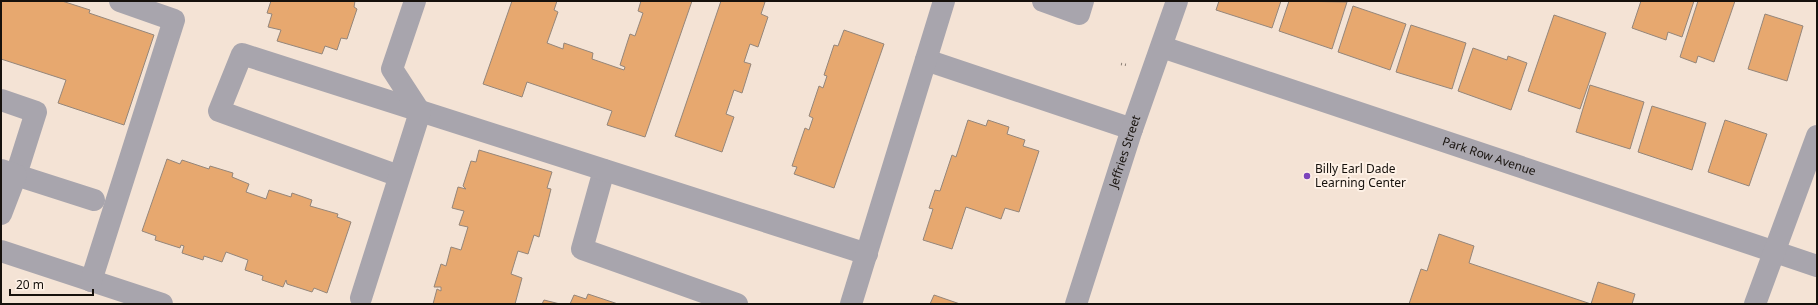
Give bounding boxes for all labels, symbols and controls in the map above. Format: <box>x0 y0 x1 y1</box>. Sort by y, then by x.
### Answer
street label: Jeffries Street <box>1104 112 1144 191</box>
street label: Park Row Avenue <box>1440 132 1539 180</box>
place label: Billy Earl Dade Learning Center <box>1315 160 1406 191</box>
marker: Billy Earl Dade Learning Center <box>1302 171 1312 181</box>
scale bar <box>10 271 93 297</box>
text: 20 m <box>16 276 44 293</box>

